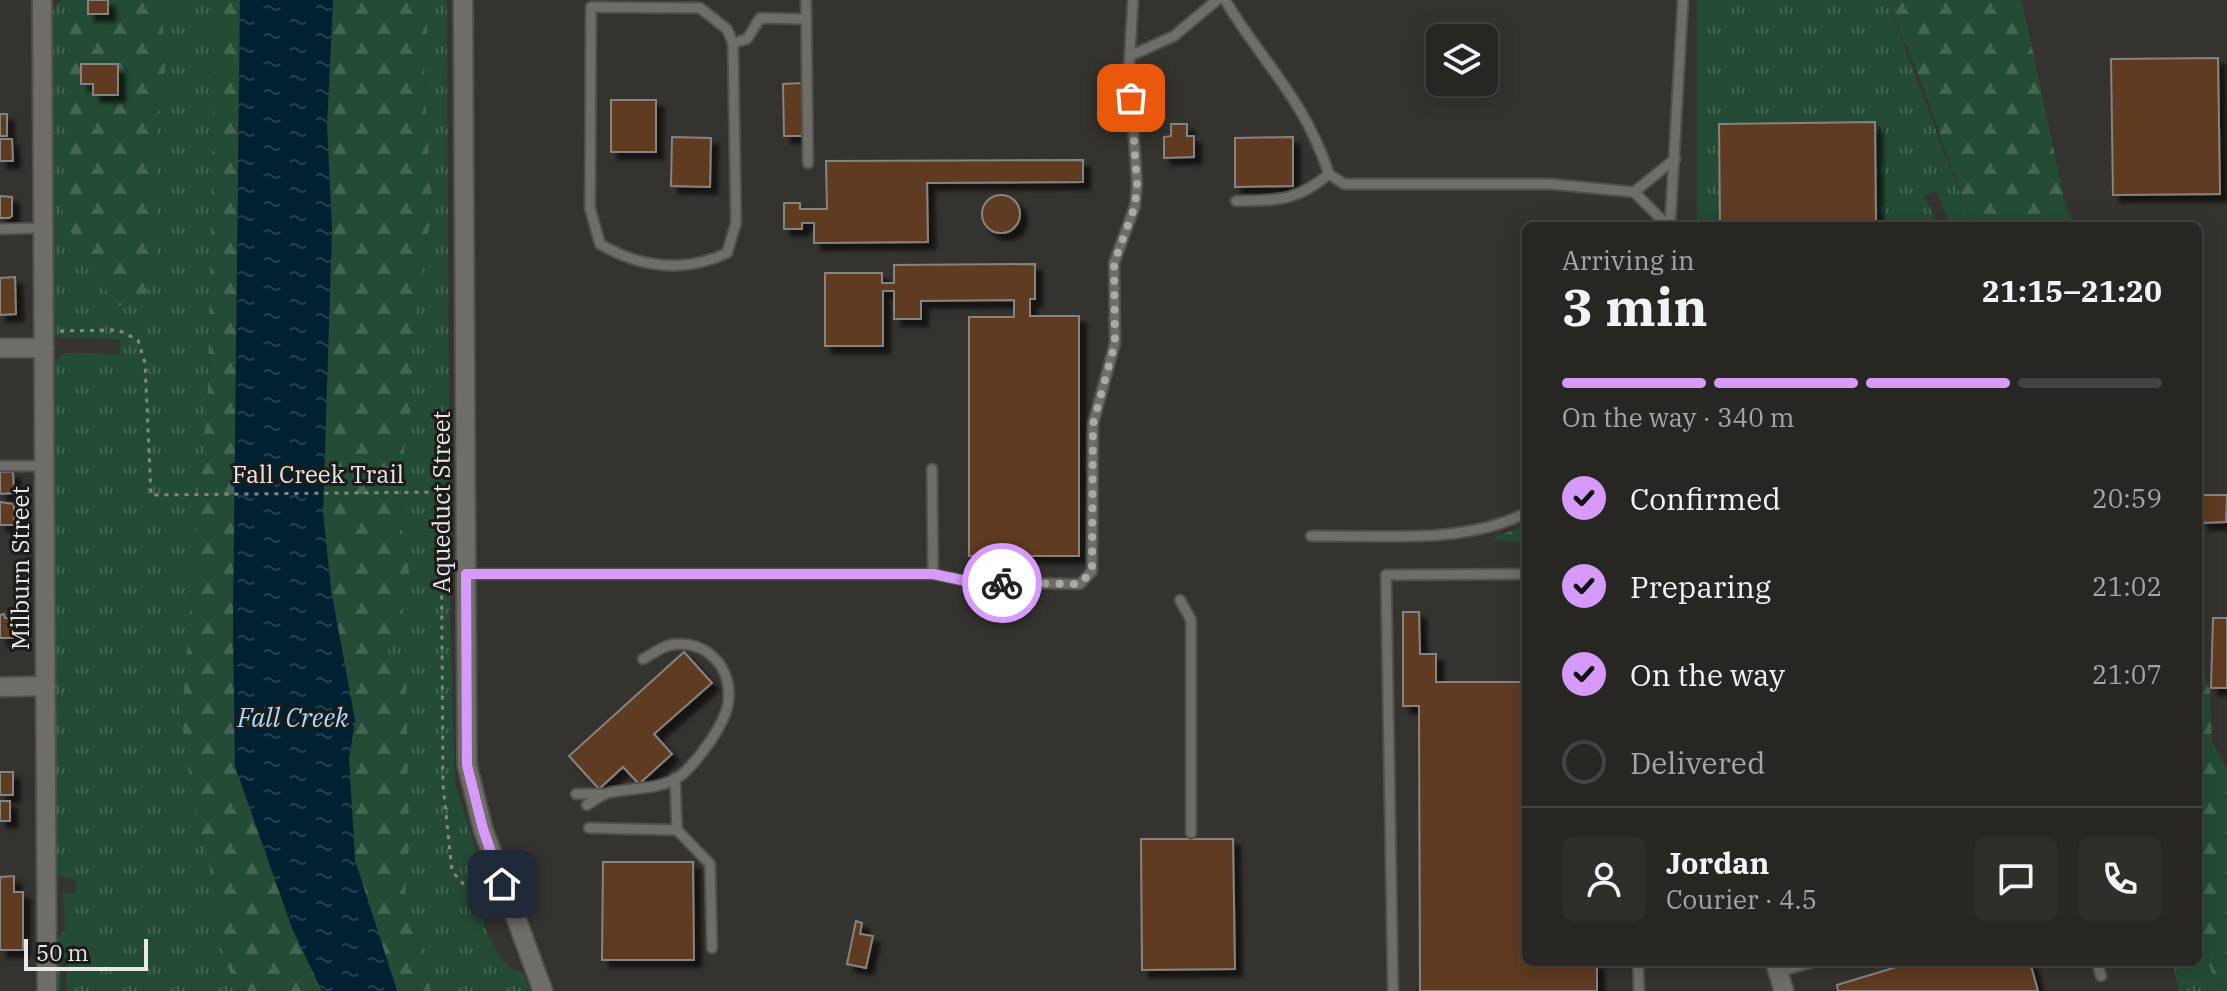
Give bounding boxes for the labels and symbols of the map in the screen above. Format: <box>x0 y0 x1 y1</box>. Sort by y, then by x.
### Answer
pin <box>1097 64 1165 132</box>
street label: Aqueduct Street <box>425 411 457 593</box>
street label: Fall Creek Trail <box>232 458 404 490</box>
street label: Milburn Street <box>4 486 36 650</box>
courier <box>962 543 1042 623</box>
water label: Fall Creek <box>236 700 349 734</box>
pin <box>468 850 536 918</box>
scale bar <box>24 935 148 971</box>

